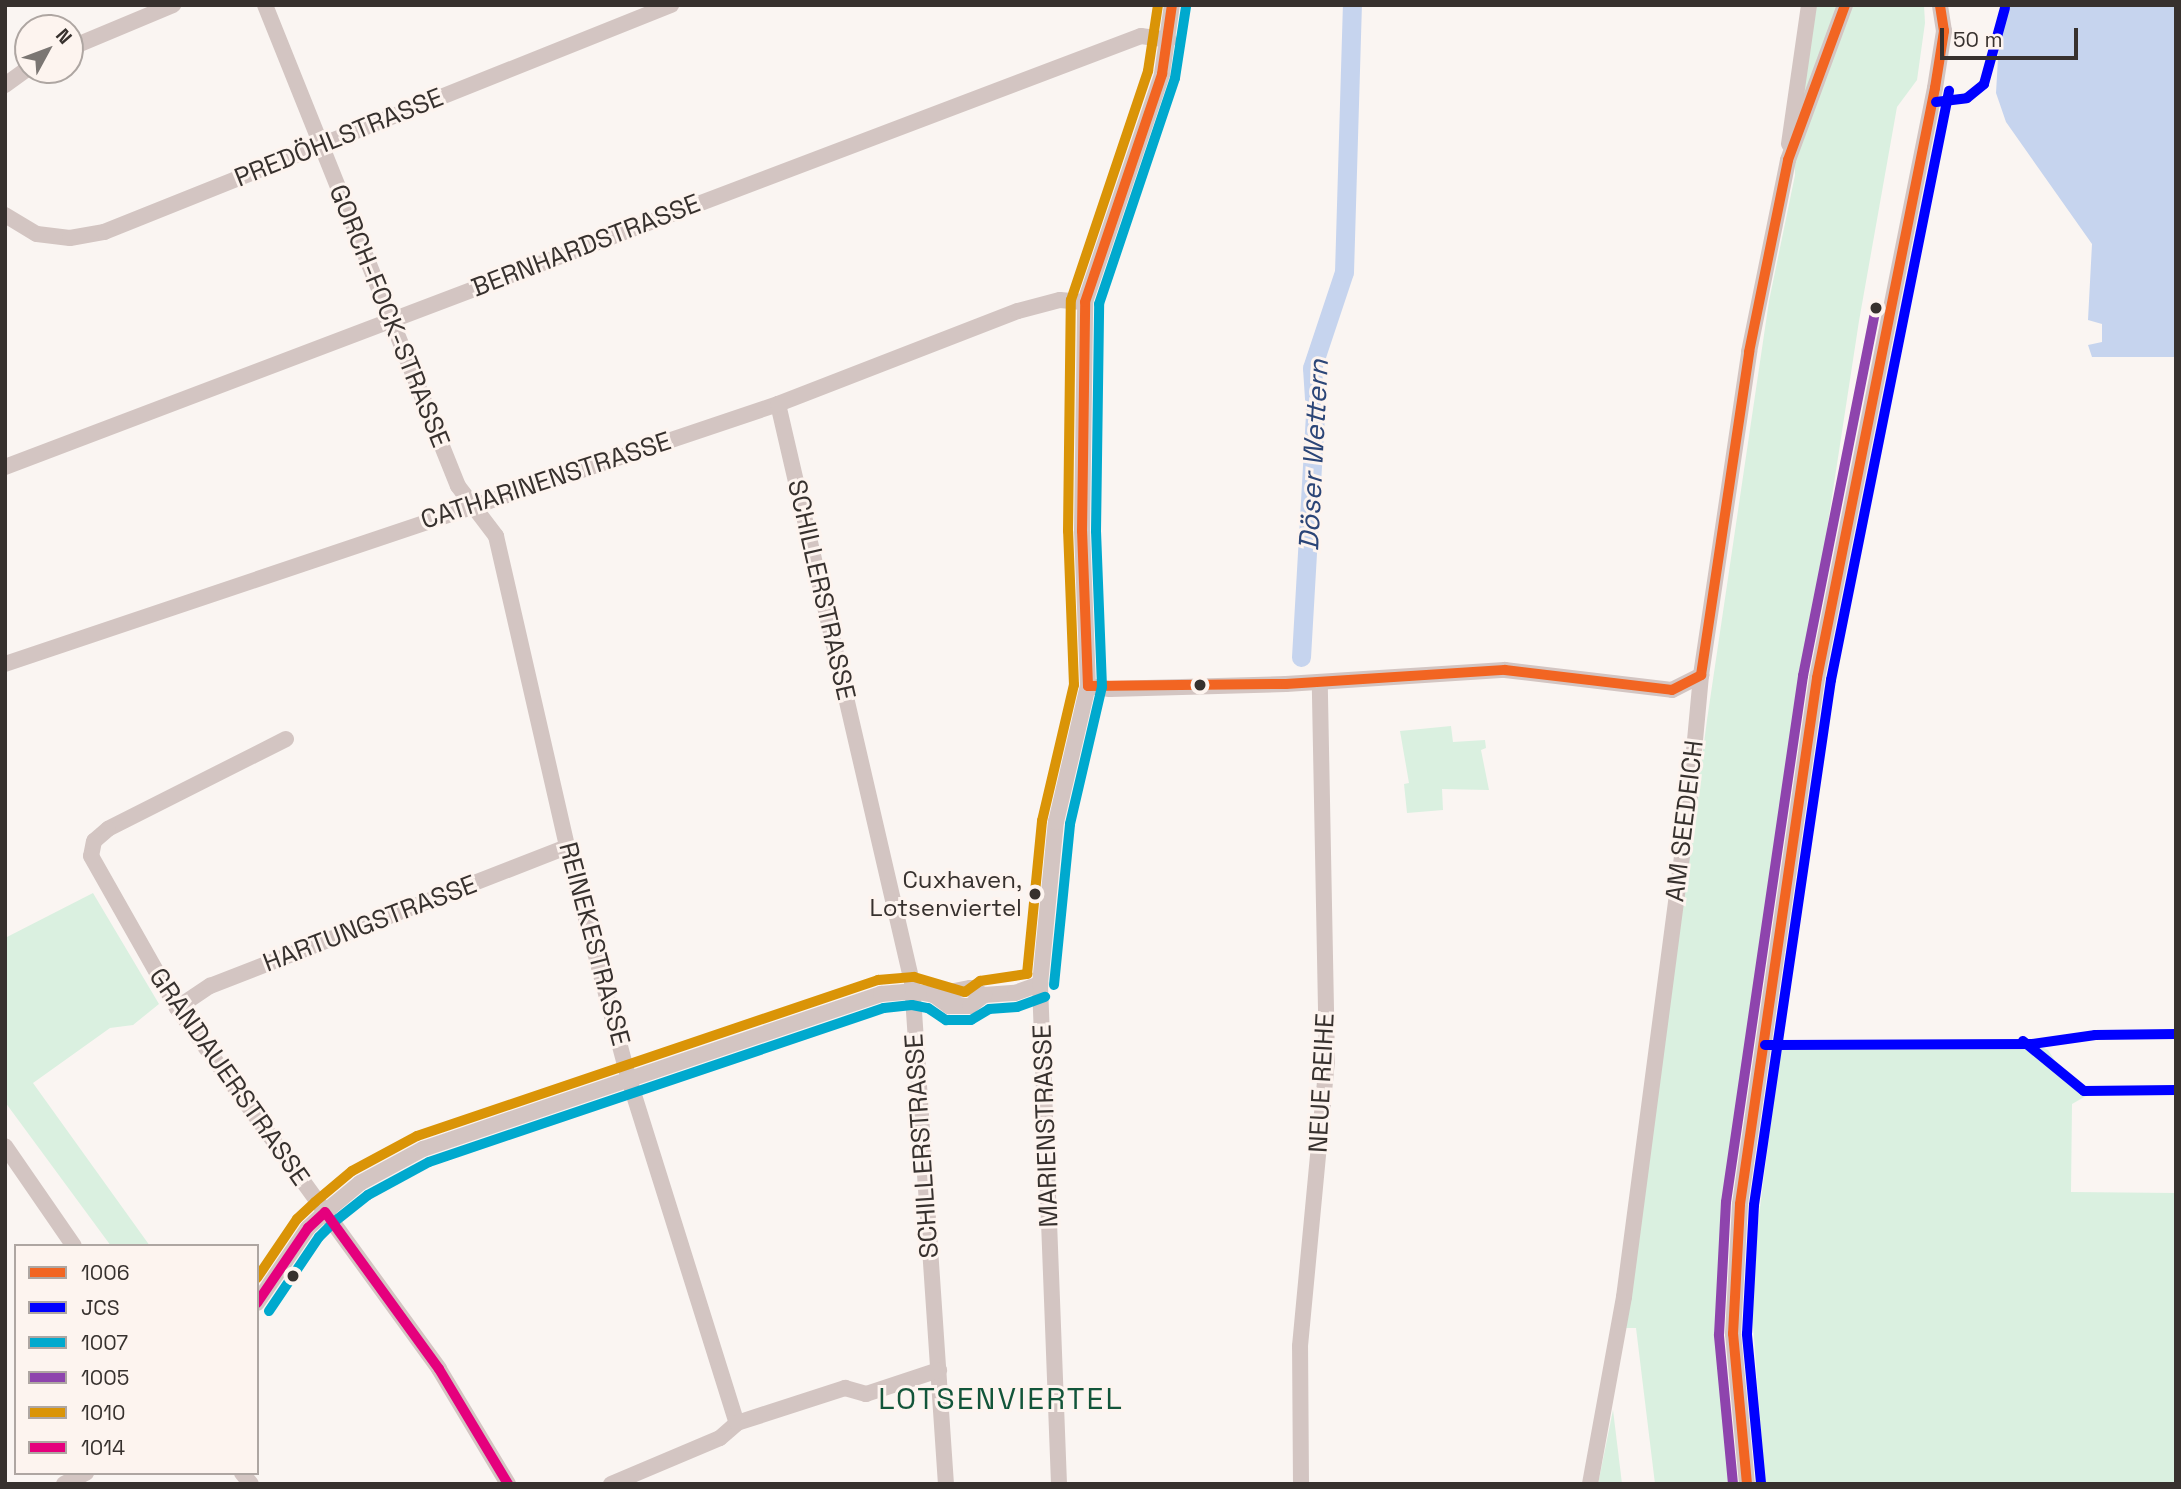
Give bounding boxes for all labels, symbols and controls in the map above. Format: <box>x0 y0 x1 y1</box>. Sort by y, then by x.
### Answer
north arrow <box>14 14 84 84</box>
scale bar <box>1943 14 2081 58</box>
text: N <box>50 23 77 49</box>
text: 50 m <box>1953 26 2003 53</box>
street label: PREDÖHLSTRASSE <box>230 82 448 194</box>
street label: GORCH-FOCK-STRASSE <box>322 180 456 452</box>
street label: BERNHARDSTRASSE <box>467 188 705 304</box>
unlabelled marker <box>1869 301 1883 315</box>
water label: Döser Wettern <box>1291 358 1335 552</box>
street label: CATHARINENSTRASSE <box>417 426 675 536</box>
street label: SCHILLERSTRASSE <box>780 477 862 703</box>
unlabelled marker <box>1193 678 1207 692</box>
street label: AM SEEDEICH <box>1660 738 1710 904</box>
street label: REINEKESTRASSE <box>552 839 636 1049</box>
place label: Cuxhaven, Lotsenviertel <box>870 866 1022 922</box>
street label: HARTUNGSTRASSE <box>259 869 481 979</box>
marker: Cuxhaven, Lotsenviertel <box>1028 887 1042 901</box>
street label: GRANDAUERSTRASSE <box>142 962 316 1192</box>
street label: NEUE REIHE <box>1303 1012 1341 1154</box>
street label: MARIENSTRASSE <box>1027 1024 1065 1228</box>
street label: SCHILLERSTRASSE <box>899 1033 945 1259</box>
legend <box>14 1244 259 1475</box>
text: 1006 <box>81 1259 130 1286</box>
unlabelled marker <box>286 1269 300 1283</box>
text: JCS <box>81 1294 120 1321</box>
text: 1007 <box>81 1329 128 1356</box>
text: 1005 <box>81 1364 129 1391</box>
district label: LOTSENVIERTEL <box>880 1381 1122 1417</box>
text: 1010 <box>81 1399 125 1426</box>
text: 1014 <box>81 1434 125 1461</box>

